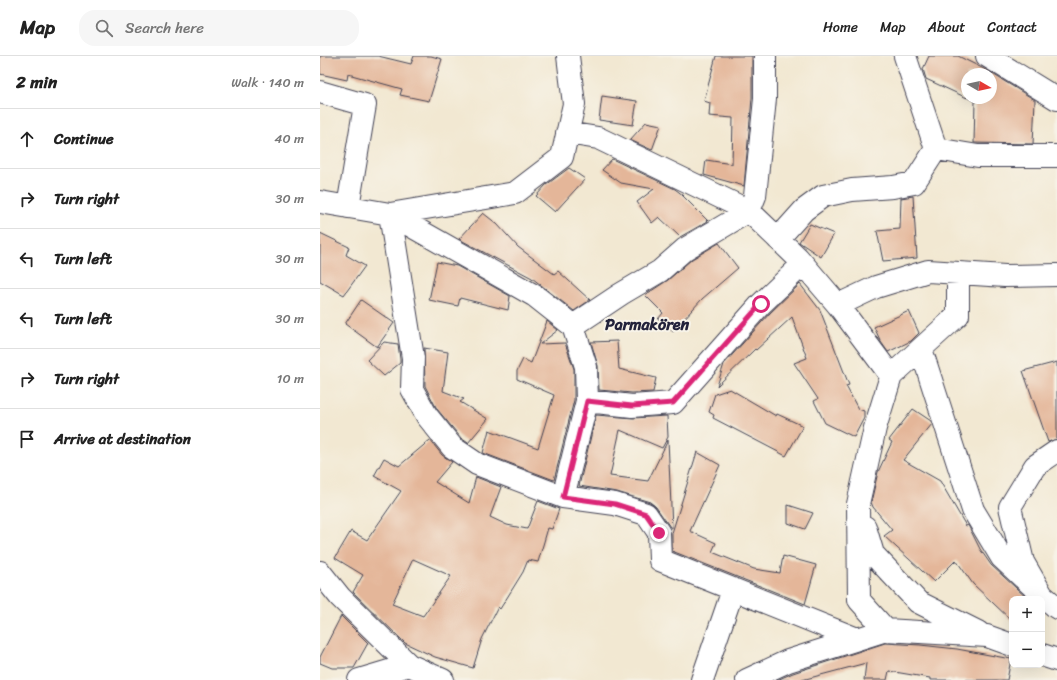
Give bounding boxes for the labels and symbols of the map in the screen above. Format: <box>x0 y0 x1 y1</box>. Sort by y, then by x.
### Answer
north arrow <box>961 68 997 104</box>
route start <box>752 295 770 313</box>
district label: Parmakören <box>605 310 689 339</box>
route end <box>650 524 668 542</box>

